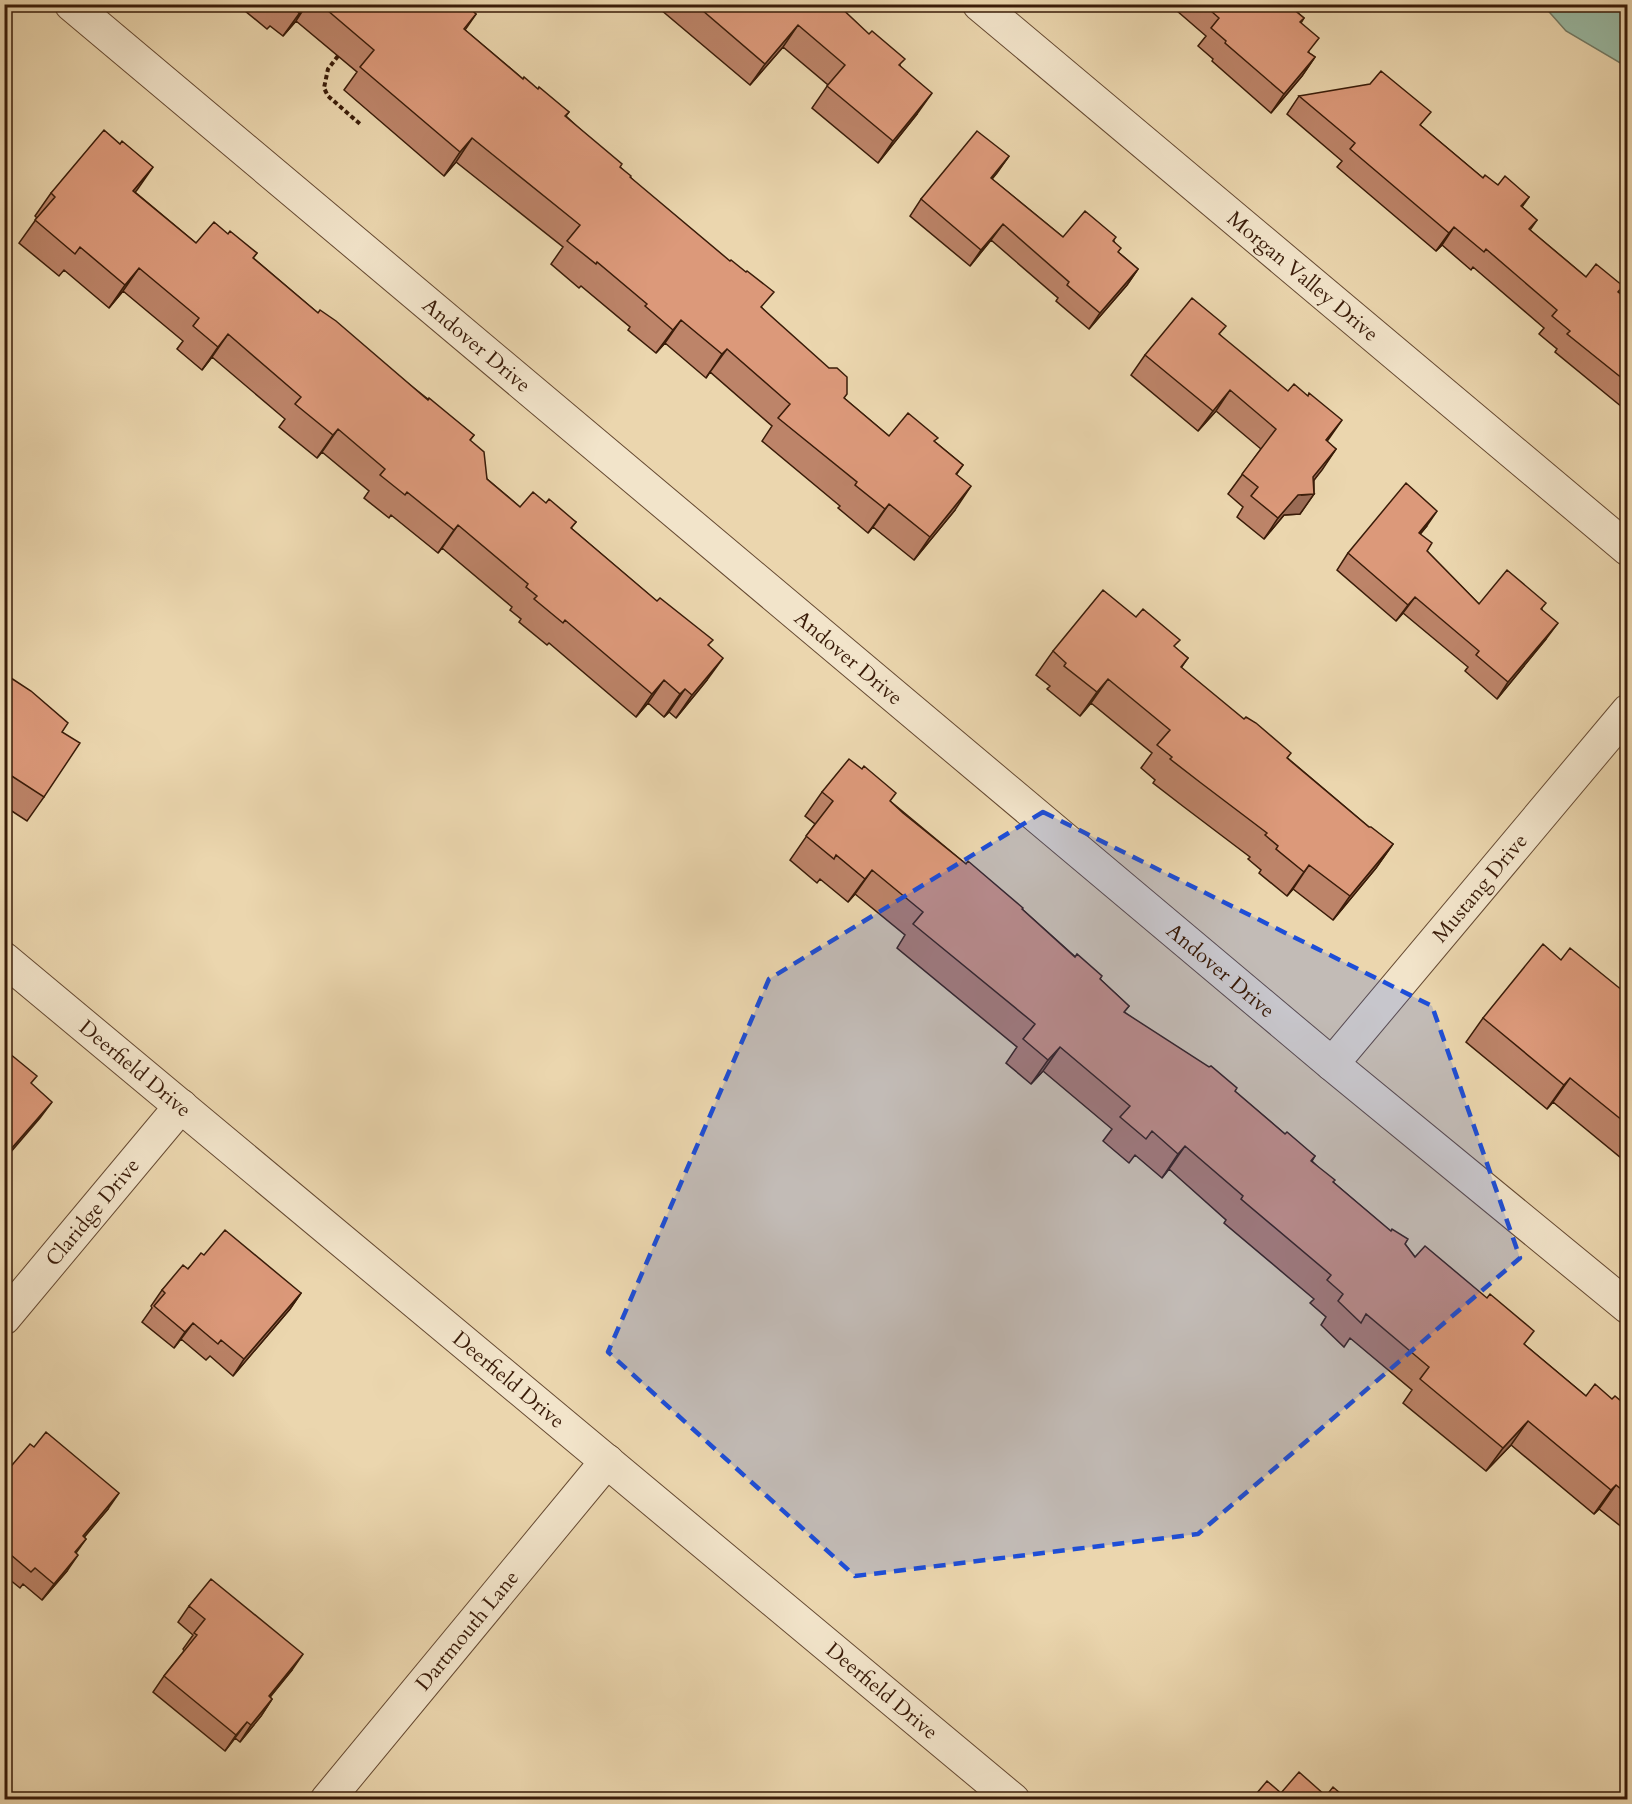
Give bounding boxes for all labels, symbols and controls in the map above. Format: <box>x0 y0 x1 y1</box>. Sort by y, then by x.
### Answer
street label: Morgan Valley Drive <box>1221 204 1385 348</box>
street label: Andover Drive <box>416 291 537 400</box>
street label: Andover Drive <box>788 604 909 712</box>
street label: Mustang Drive <box>1426 827 1534 949</box>
street label: Andover Drive <box>1160 917 1281 1025</box>
street label: Deerfield Drive <box>73 1013 197 1124</box>
street label: Claridge Drive <box>39 1152 147 1273</box>
street label: Deerfield Drive <box>446 1325 571 1435</box>
street label: Dartmouth Lane <box>409 1564 526 1697</box>
street label: Deerfield Drive <box>819 1636 944 1747</box>

